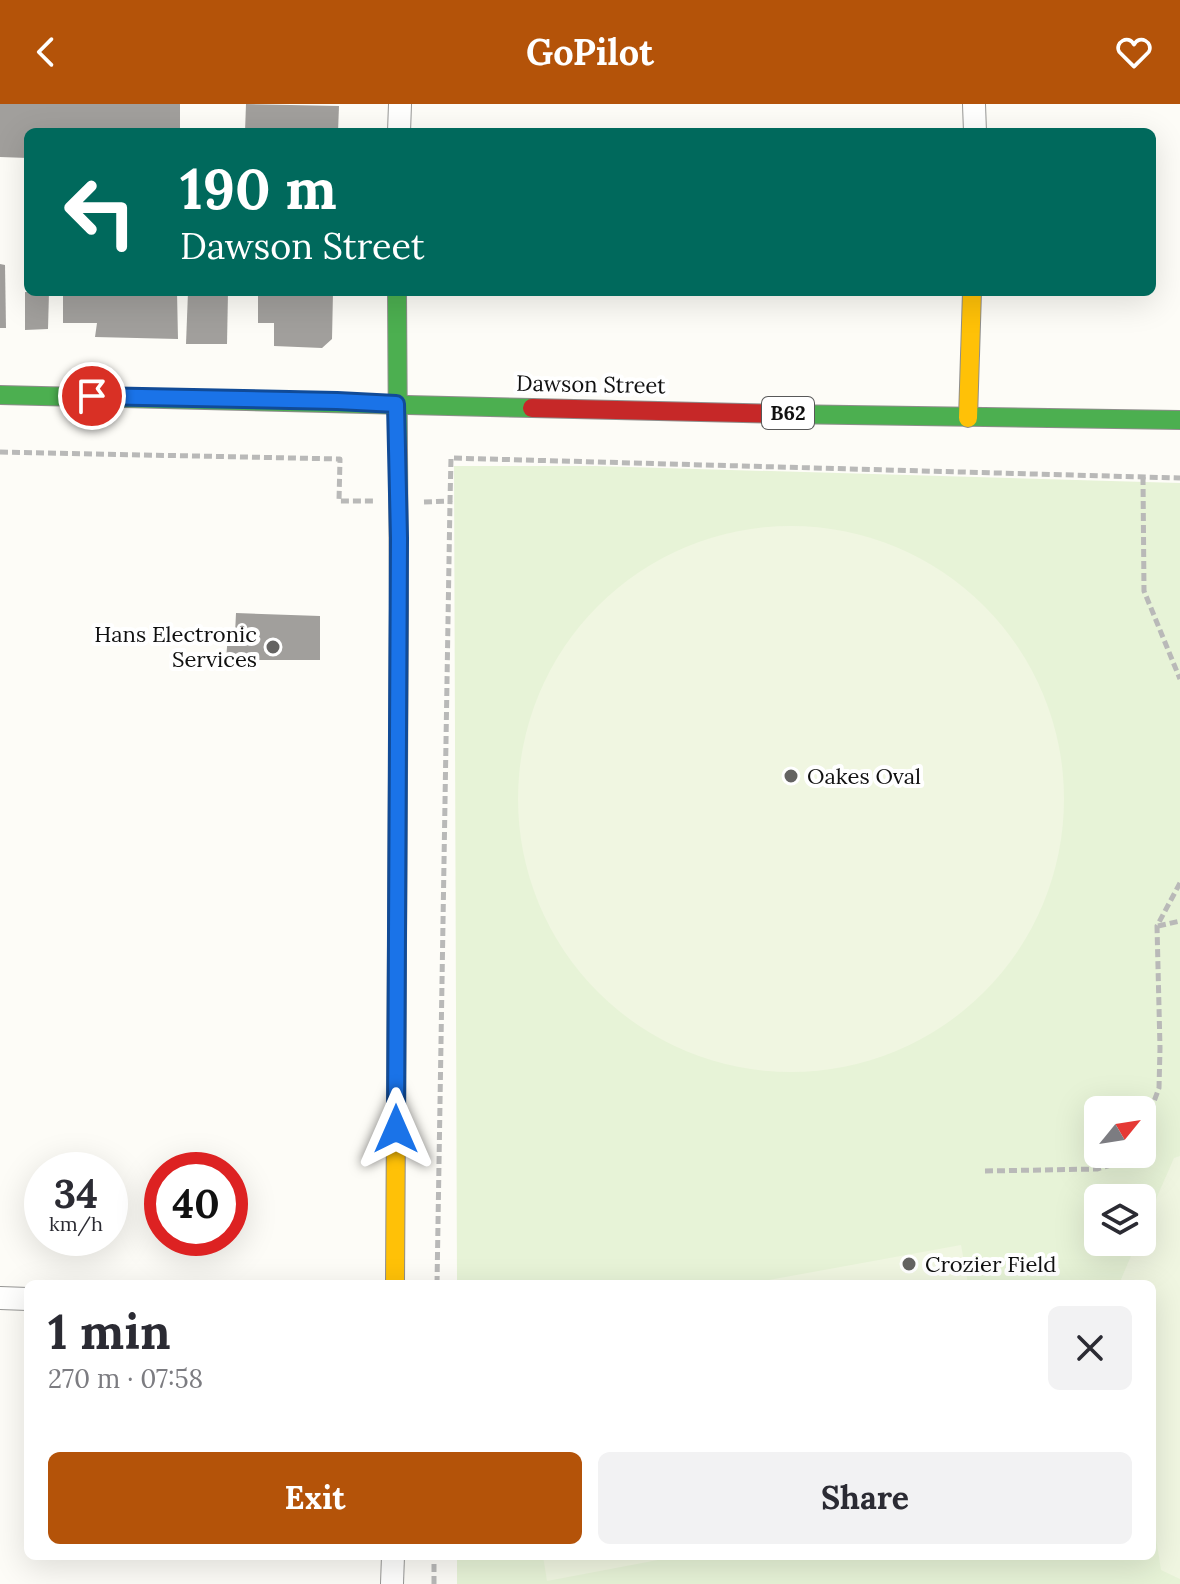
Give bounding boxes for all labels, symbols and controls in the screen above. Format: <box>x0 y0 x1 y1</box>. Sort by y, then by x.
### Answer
text: GoPilot <box>526 29 654 75</box>
icon: back <box>24 30 68 74</box>
icon: heart <box>1112 30 1156 74</box>
text: 190 m <box>180 153 337 224</box>
icon: left <box>48 160 152 264</box>
text: Dawson Street <box>180 223 425 269</box>
pin <box>58 362 126 430</box>
street label: Dawson Street <box>516 369 666 399</box>
icon: arrive <box>70 374 114 418</box>
road number: B62 <box>762 397 814 429</box>
place label: Hans Electronic Services <box>94 620 257 673</box>
marker: Hans Electronic Services <box>264 638 282 656</box>
place label: Oakes Oval <box>807 762 921 790</box>
marker: Oakes Oval <box>782 767 800 785</box>
position arrow <box>354 1087 438 1171</box>
north arrow <box>1084 1096 1156 1168</box>
map controls <box>1084 1096 1156 1256</box>
speed limit sign: 40 <box>144 1152 248 1256</box>
text: 34 <box>54 1168 98 1219</box>
button: layers <box>1084 1184 1156 1256</box>
text: km/h <box>49 1211 103 1236</box>
place label: Crozier Field <box>925 1250 1056 1278</box>
marker: Crozier Field <box>900 1255 918 1273</box>
text: 1 min <box>48 1301 171 1362</box>
button: close <box>1048 1306 1132 1390</box>
text: 270 m · 07:58 <box>48 1362 203 1395</box>
button: Exit <box>48 1452 582 1544</box>
button: Share <box>598 1452 1132 1544</box>

